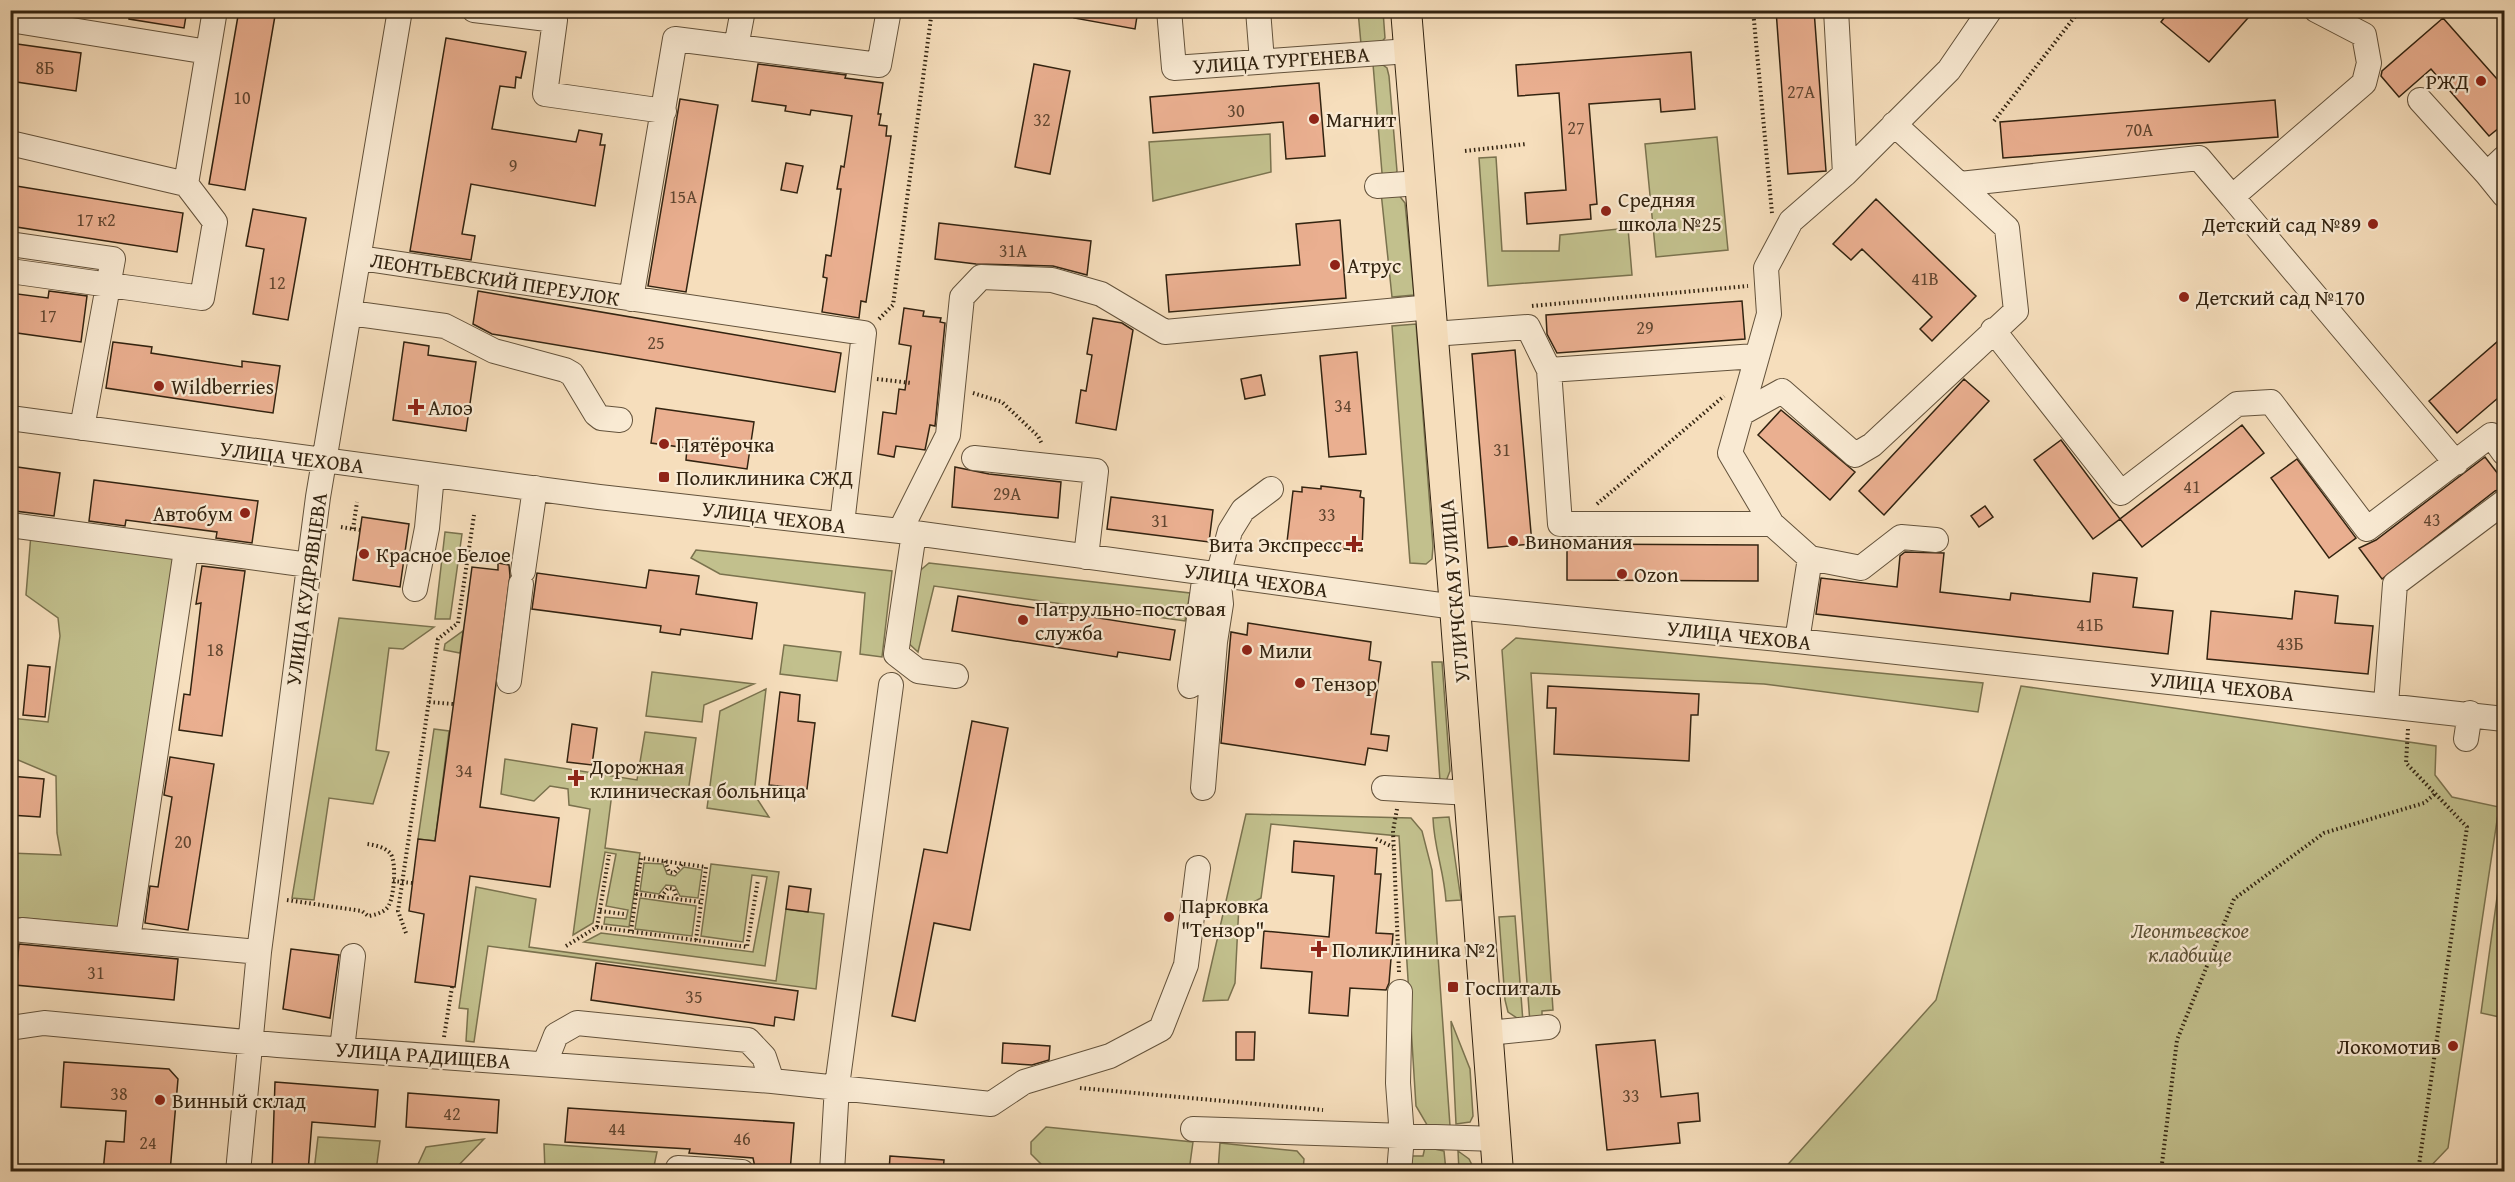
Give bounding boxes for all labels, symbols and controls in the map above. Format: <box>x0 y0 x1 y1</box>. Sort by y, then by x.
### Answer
street label: УЛИЦА ТУРГЕНЕВА <box>1192 38 1371 82</box>
house number: 8Б <box>36 54 54 81</box>
place label: РЖД <box>2426 66 2469 97</box>
marker: РЖД <box>2474 74 2488 88</box>
house number: 27А <box>1787 78 1815 105</box>
house number: 10 <box>233 84 251 111</box>
house number: 30 <box>1227 97 1245 124</box>
place label: Магнит <box>1326 104 1396 135</box>
house number: 32 <box>1033 106 1051 133</box>
marker: Магнит <box>1307 112 1321 126</box>
house number: 27 <box>1567 114 1585 141</box>
house number: 70А <box>2125 116 2153 143</box>
house number: 9 <box>509 152 517 179</box>
house number: 15А <box>669 183 697 210</box>
place label: Средняя школа №25 <box>1618 184 1722 239</box>
marker: Средняя школа №25 <box>1599 204 1613 218</box>
house number: 17 к2 <box>76 206 116 233</box>
place label: Детский сад №89 <box>2201 209 2361 240</box>
marker: Детский сад №89 <box>2366 217 2380 231</box>
house number: 31А <box>999 237 1027 264</box>
street label: ЛЕОНТЬЕВСКИЙ ПЕРЕУЛОК <box>368 244 622 314</box>
place label: Атрус <box>1347 250 1401 281</box>
marker: Атрус <box>1328 258 1342 272</box>
house number: 41В <box>1911 265 1939 292</box>
house number: 12 <box>268 269 286 296</box>
place label: Детский сад №170 <box>2195 282 2365 313</box>
marker: Детский сад №170 <box>2177 290 2191 304</box>
house number: 17 <box>39 302 57 329</box>
house number: 29 <box>1636 314 1654 341</box>
house number: 25 <box>647 329 665 356</box>
place label: Wildberries <box>171 371 274 402</box>
marker: Wildberries <box>152 379 166 393</box>
place label: Алоэ <box>428 392 473 423</box>
house number: 34 <box>1334 392 1352 419</box>
marker: Алоэ <box>409 400 423 414</box>
place label: Пятёрочка <box>676 429 774 460</box>
street label: УЛИЦА ЧЕХОВА <box>218 433 366 481</box>
house number: 31 <box>1493 436 1511 463</box>
marker: Пятёрочка <box>657 437 671 451</box>
place label: Поликлиника СЖД <box>676 462 853 493</box>
marker: Поликлиника СЖД <box>657 470 671 484</box>
house number: 41 <box>2183 473 2201 500</box>
house number: 29А <box>993 480 1021 507</box>
street label: УЛИЦА КУДРЯВЦЕВА <box>277 490 335 688</box>
street label: УЛИЦА ЧЕХОВА <box>700 493 848 541</box>
place label: Автобум <box>153 498 233 529</box>
street label: УГЛИЧСКАЯ УЛИЦА <box>1431 498 1477 684</box>
house number: 33 <box>1318 501 1336 528</box>
marker: Автобум <box>238 506 252 520</box>
house number: 43 <box>2423 506 2441 533</box>
house number: 31 <box>1151 507 1169 534</box>
place label: Виномания <box>1525 526 1633 557</box>
place label: Вита Экспресс <box>1209 529 1342 560</box>
marker: Виномания <box>1506 534 1520 548</box>
marker: Вита Экспресс <box>1347 537 1361 551</box>
place label: Красное Белое <box>376 539 511 570</box>
marker: Красное Белое <box>357 547 371 561</box>
street label: УЛИЦА ЧЕХОВА <box>1182 555 1330 605</box>
place label: Ozon <box>1634 559 1679 590</box>
marker: Ozon <box>1615 567 1629 581</box>
place label: Патрульно-постовая служба <box>1035 593 1226 648</box>
house number: 41Б <box>2076 611 2104 638</box>
street label: УЛИЦА ЧЕХОВА <box>1665 612 1813 658</box>
marker: Патрульно-постовая служба <box>1016 613 1030 627</box>
house number: 43Б <box>2276 630 2304 657</box>
place label: Мили <box>1259 635 1312 666</box>
house number: 18 <box>206 636 224 663</box>
marker: Мили <box>1240 643 1254 657</box>
street label: УЛИЦА ЧЕХОВА <box>2148 663 2296 709</box>
place label: Тензор <box>1312 668 1377 699</box>
marker: Тензор <box>1293 676 1307 690</box>
place label: Дорожная клиническая больница <box>589 751 806 806</box>
house number: 34 <box>455 757 473 784</box>
marker: Дорожная клиническая больница <box>567 769 585 787</box>
house number: 20 <box>174 828 192 855</box>
place label: Парковка "Тензор" <box>1181 890 1269 945</box>
marker: Парковка "Тензор" <box>1162 910 1176 924</box>
park label: Леонтьевское кладбище <box>2131 915 2249 970</box>
place label: Поликлиника №2 <box>1332 934 1496 965</box>
marker: Поликлиника №2 <box>1310 940 1328 958</box>
house number: 31 <box>87 959 105 986</box>
place label: Госпиталь <box>1465 972 1561 1003</box>
marker: Госпиталь <box>1446 980 1460 994</box>
house number: 35 <box>685 983 703 1010</box>
place label: Локомотив <box>2337 1031 2441 1062</box>
street label: УЛИЦА РАДИЩЕВА <box>334 1033 512 1077</box>
marker: Локомотив <box>2446 1039 2460 1053</box>
house number: 38 <box>110 1080 128 1107</box>
house number: 33 <box>1622 1082 1640 1109</box>
place label: Винный склад <box>172 1085 306 1116</box>
marker: Винный склад <box>153 1093 167 1107</box>
house number: 42 <box>443 1100 461 1127</box>
house number: 44 <box>608 1115 626 1142</box>
house number: 46 <box>733 1125 751 1152</box>
house number: 24 <box>139 1129 157 1156</box>

